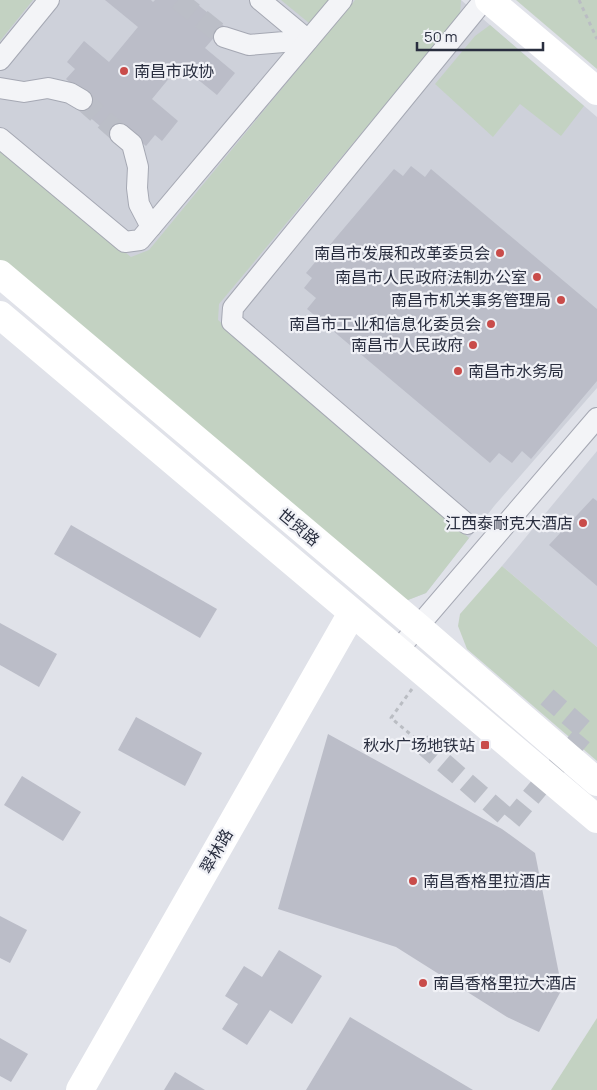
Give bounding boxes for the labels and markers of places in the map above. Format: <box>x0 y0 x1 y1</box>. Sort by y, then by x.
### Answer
place label: 南昌市政协 <box>134 60 214 82</box>
marker: 南昌市政协 <box>118 65 130 77</box>
place label: 南昌市发展和改革委员会 <box>314 242 490 264</box>
marker: 南昌市发展和改革委员会 <box>494 247 506 259</box>
place label: 南昌市人民政府法制办公室 <box>335 266 527 288</box>
marker: 南昌市人民政府法制办公室 <box>531 271 543 283</box>
place label: 南昌市机关事务管理局 <box>391 289 551 311</box>
marker: 南昌市机关事务管理局 <box>555 294 567 306</box>
place label: 南昌市工业和信息化委员会 <box>289 313 481 335</box>
marker: 南昌市工业和信息化委员会 <box>485 318 497 330</box>
place label: 南昌市人民政府 <box>351 334 463 356</box>
marker: 南昌市人民政府 <box>467 339 479 351</box>
place label: 南昌市水务局 <box>468 360 564 382</box>
marker: 南昌市水务局 <box>452 365 464 377</box>
place label: 江西泰耐克大酒店 <box>445 512 573 534</box>
marker: 江西泰耐克大酒店 <box>577 517 589 529</box>
place label: 秋水广场地铁站 <box>363 734 475 756</box>
marker: 秋水广场地铁站 <box>479 739 491 751</box>
place label: 南昌香格里拉酒店 <box>423 870 551 892</box>
marker: 南昌香格里拉酒店 <box>407 875 419 887</box>
place label: 南昌香格里拉大酒店 <box>433 972 577 994</box>
marker: 南昌香格里拉大酒店 <box>417 977 429 989</box>

